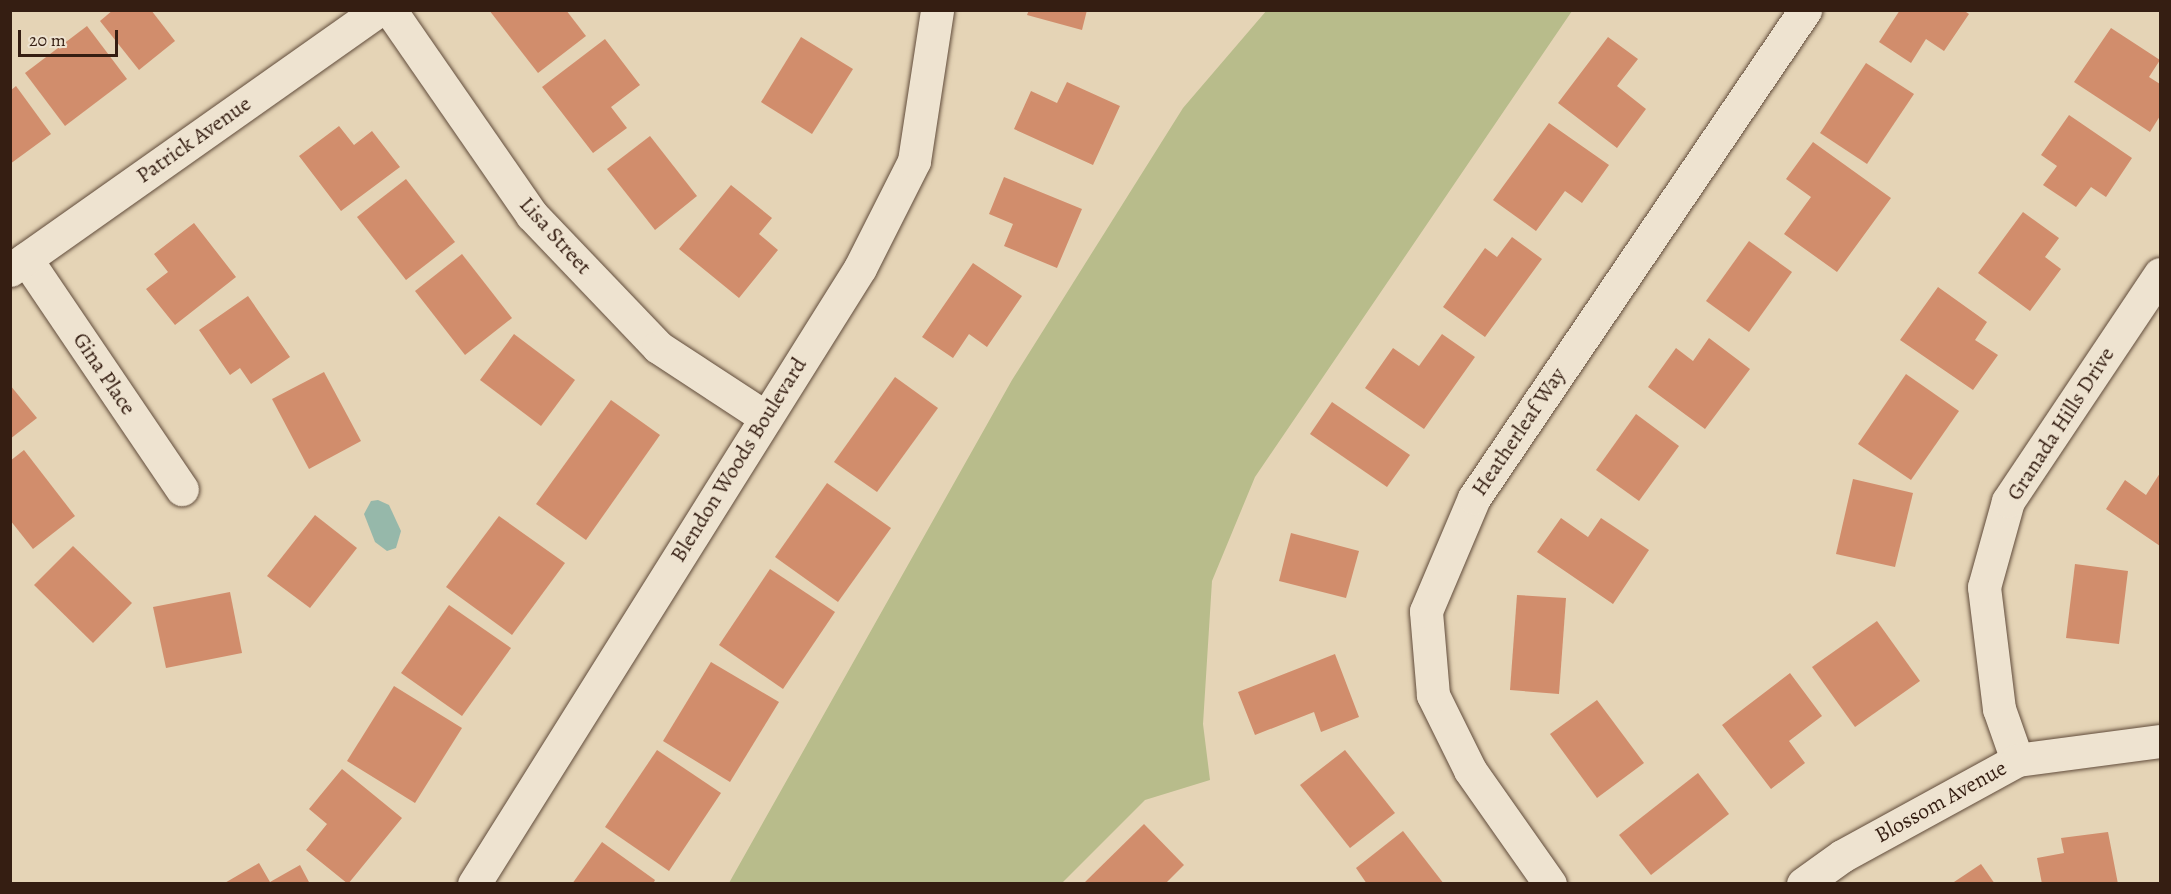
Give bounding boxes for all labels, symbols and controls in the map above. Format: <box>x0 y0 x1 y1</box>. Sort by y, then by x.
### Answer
scale bar <box>21 18 122 56</box>
text: 20 m <box>29 28 66 52</box>
street label: Patrick Avenue <box>132 91 256 189</box>
street label: Lisa Street <box>513 192 597 280</box>
street label: Gina Place <box>67 328 141 420</box>
street label: Granada Hills Drive <box>2002 342 2120 506</box>
street label: Blendon Woods Boulevard <box>665 353 813 567</box>
street label: Heatherleaf Way <box>1466 363 1572 501</box>
street label: Blossom Avenue <box>1871 755 2011 849</box>

